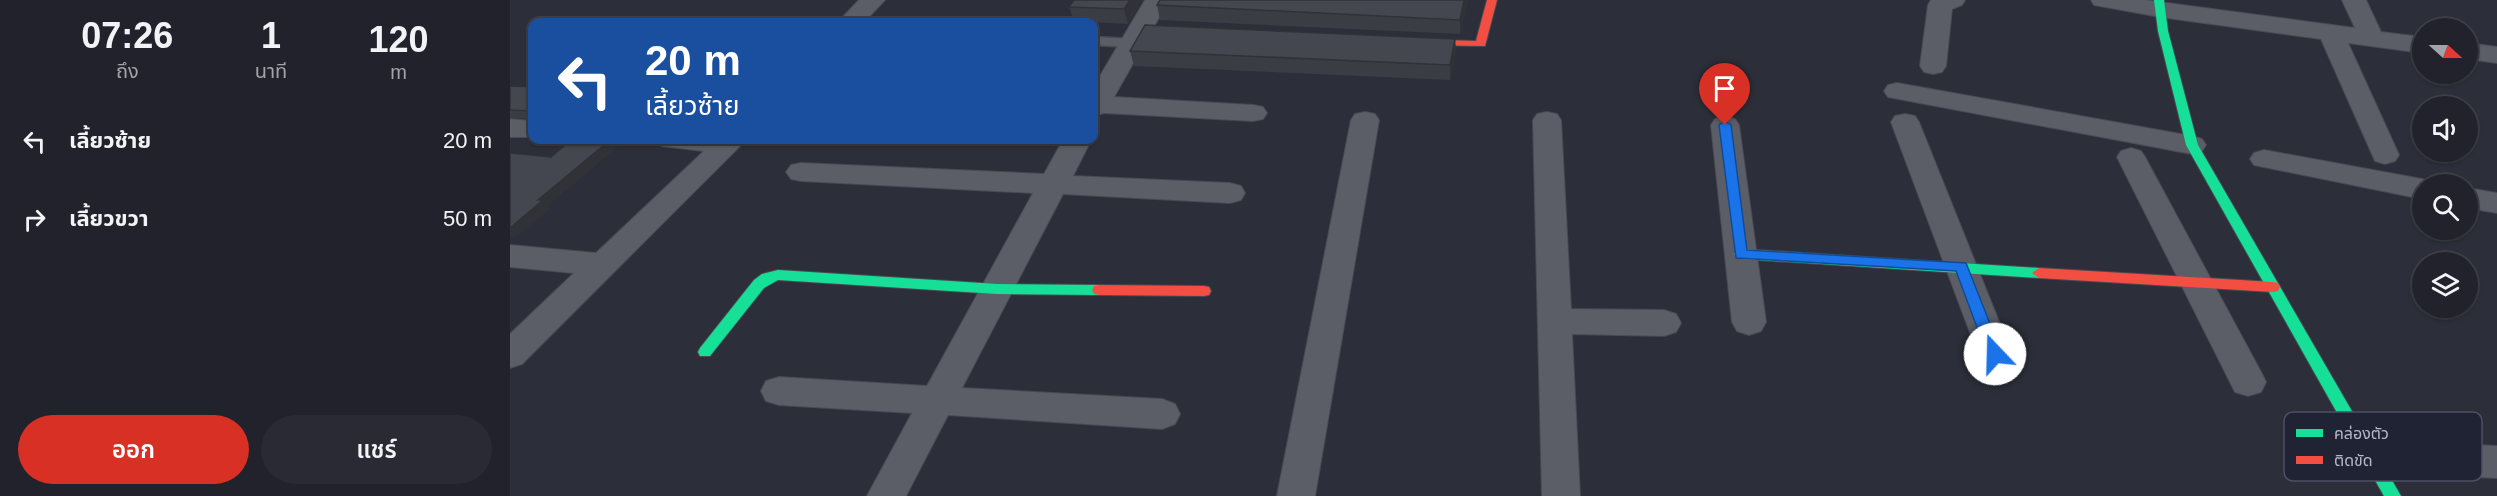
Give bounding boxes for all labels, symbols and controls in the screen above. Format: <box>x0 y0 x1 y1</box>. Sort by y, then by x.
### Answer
text: 07:26 <box>81 15 173 56</box>
text: 1 <box>261 15 281 56</box>
north arrow <box>2412 18 2478 84</box>
map controls <box>2412 18 2478 318</box>
text: 120 <box>369 19 429 60</box>
text: 20 m <box>645 37 741 84</box>
icon: left <box>546 42 624 120</box>
text: ถึง <box>116 60 139 82</box>
text: นาที <box>255 60 287 82</box>
text: m <box>390 61 407 83</box>
pin <box>1699 63 1750 125</box>
icon: arrive <box>1708 72 1741 105</box>
text: เลี้ยวซ้าย <box>645 91 739 121</box>
button: sound <box>2412 96 2478 162</box>
icon: left <box>18 125 51 158</box>
text: เลี้ยวซ้าย <box>69 128 151 153</box>
text: 20 m <box>443 128 492 153</box>
button: search <box>2412 174 2478 240</box>
icon: right <box>18 203 51 236</box>
text: เลี้ยวขวา <box>69 206 149 231</box>
text: 50 m <box>443 206 492 231</box>
button: layers <box>2412 252 2478 318</box>
position arrow <box>1963 322 2027 386</box>
legend <box>2284 412 2482 481</box>
button: ออก <box>18 415 249 484</box>
button: แชร์ <box>261 415 492 484</box>
text: คล่องตัว <box>2334 425 2389 442</box>
text: ติดขัด <box>2334 452 2373 469</box>

